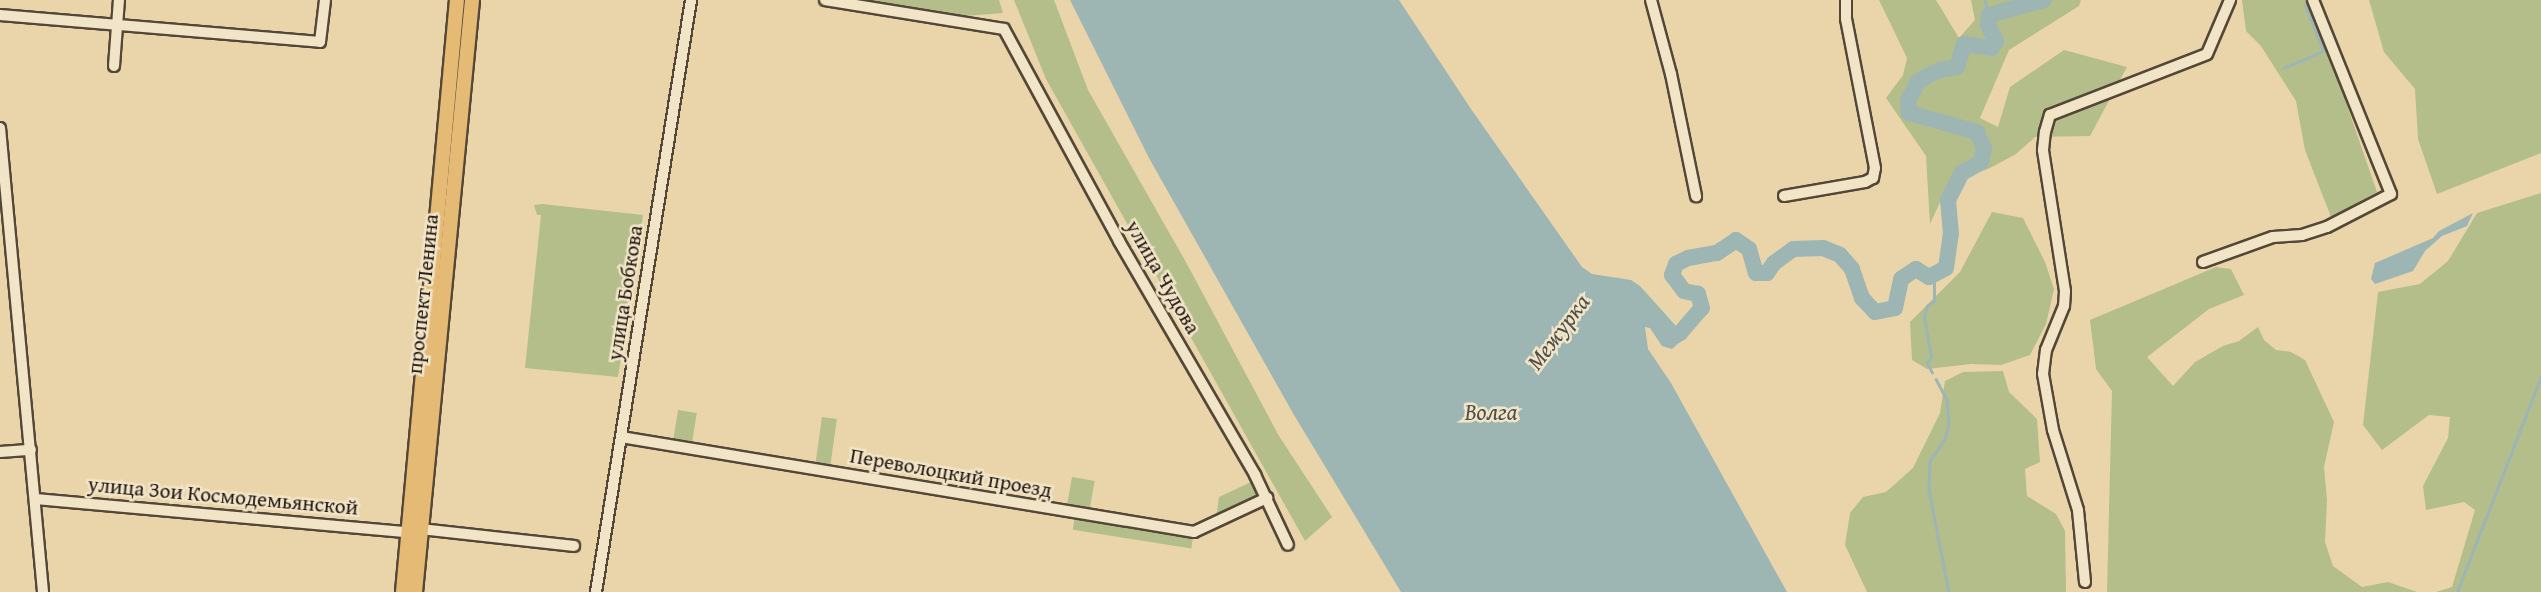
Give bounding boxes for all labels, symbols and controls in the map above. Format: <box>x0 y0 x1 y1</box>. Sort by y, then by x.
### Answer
street label: проспект Ленина <box>402 213 444 375</box>
street label: улица Чудова <box>1120 216 1206 338</box>
street label: улица Бобкова <box>602 224 648 362</box>
water label: Межурка <box>1521 289 1595 375</box>
water label: Волга <box>1465 398 1517 426</box>
street label: Переволоцкий проезд <box>848 443 1054 503</box>
street label: улица Зои Космодемьянской <box>87 472 359 520</box>

